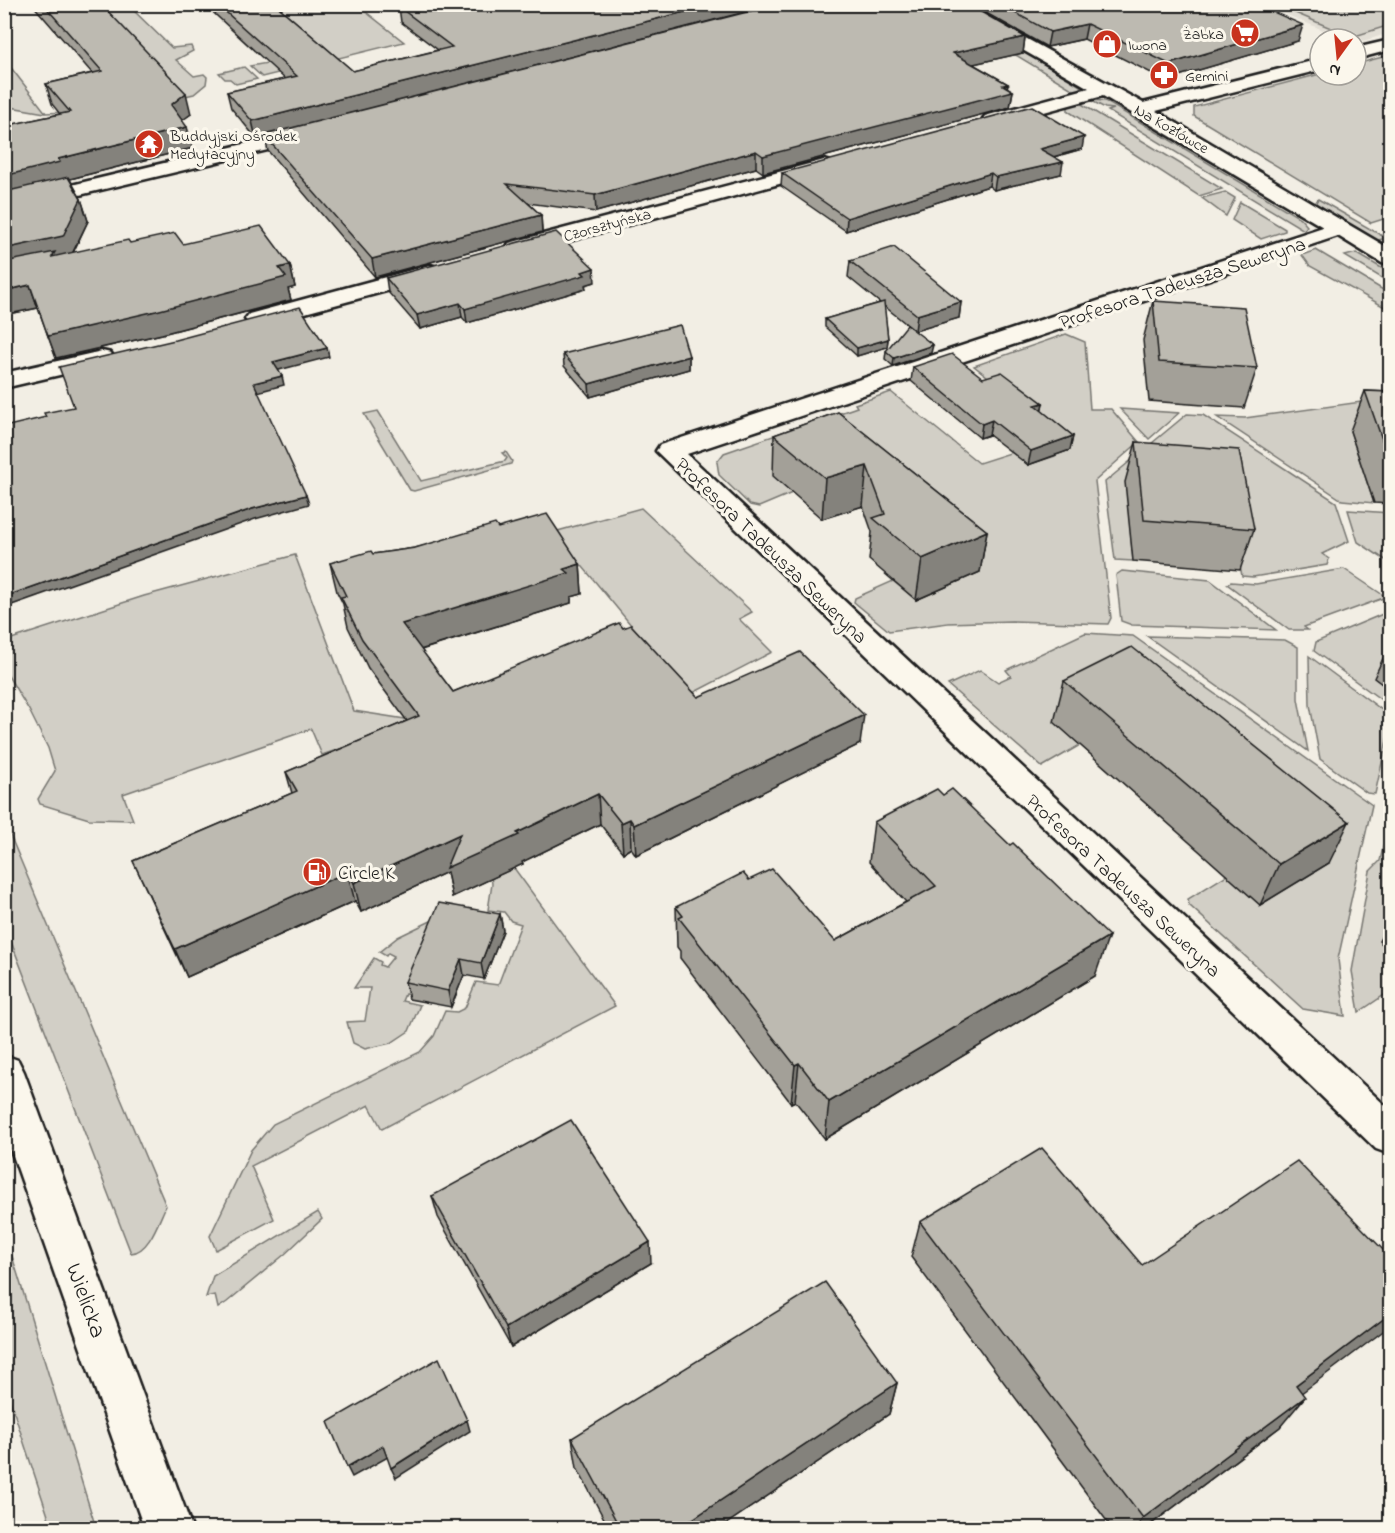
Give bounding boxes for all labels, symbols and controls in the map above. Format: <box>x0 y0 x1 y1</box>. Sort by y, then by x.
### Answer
supermarket icon: Żabka <box>1229 17 1261 49</box>
place label: Żabka <box>1183 23 1224 47</box>
north arrow <box>1308 27 1368 87</box>
shop icon: Iwona <box>1091 28 1123 60</box>
place label: Iwona <box>1128 34 1167 58</box>
text: N <box>1326 57 1343 83</box>
pharmacy icon: Gemini <box>1148 59 1180 91</box>
place label: Gemini <box>1185 65 1228 89</box>
street label: Na Kozłówce <box>1129 99 1214 161</box>
place label: Buddyjski Ośrodek Medytacyjny <box>169 125 298 167</box>
temple icon: Buddyjski Ośrodek Medytacyjny <box>133 128 165 160</box>
street label: Czorsztyńska <box>561 203 654 249</box>
street label: Profesora Tadeusza Seweryna <box>1056 231 1310 338</box>
street label: Profesora Tadeusza Seweryna <box>667 452 873 652</box>
street label: Profesora Tadeusza Seweryna <box>1018 788 1226 985</box>
fuel station icon: Circle K <box>301 856 333 888</box>
place label: Circle K <box>338 860 395 889</box>
street label: Wielicka <box>55 1259 114 1343</box>

